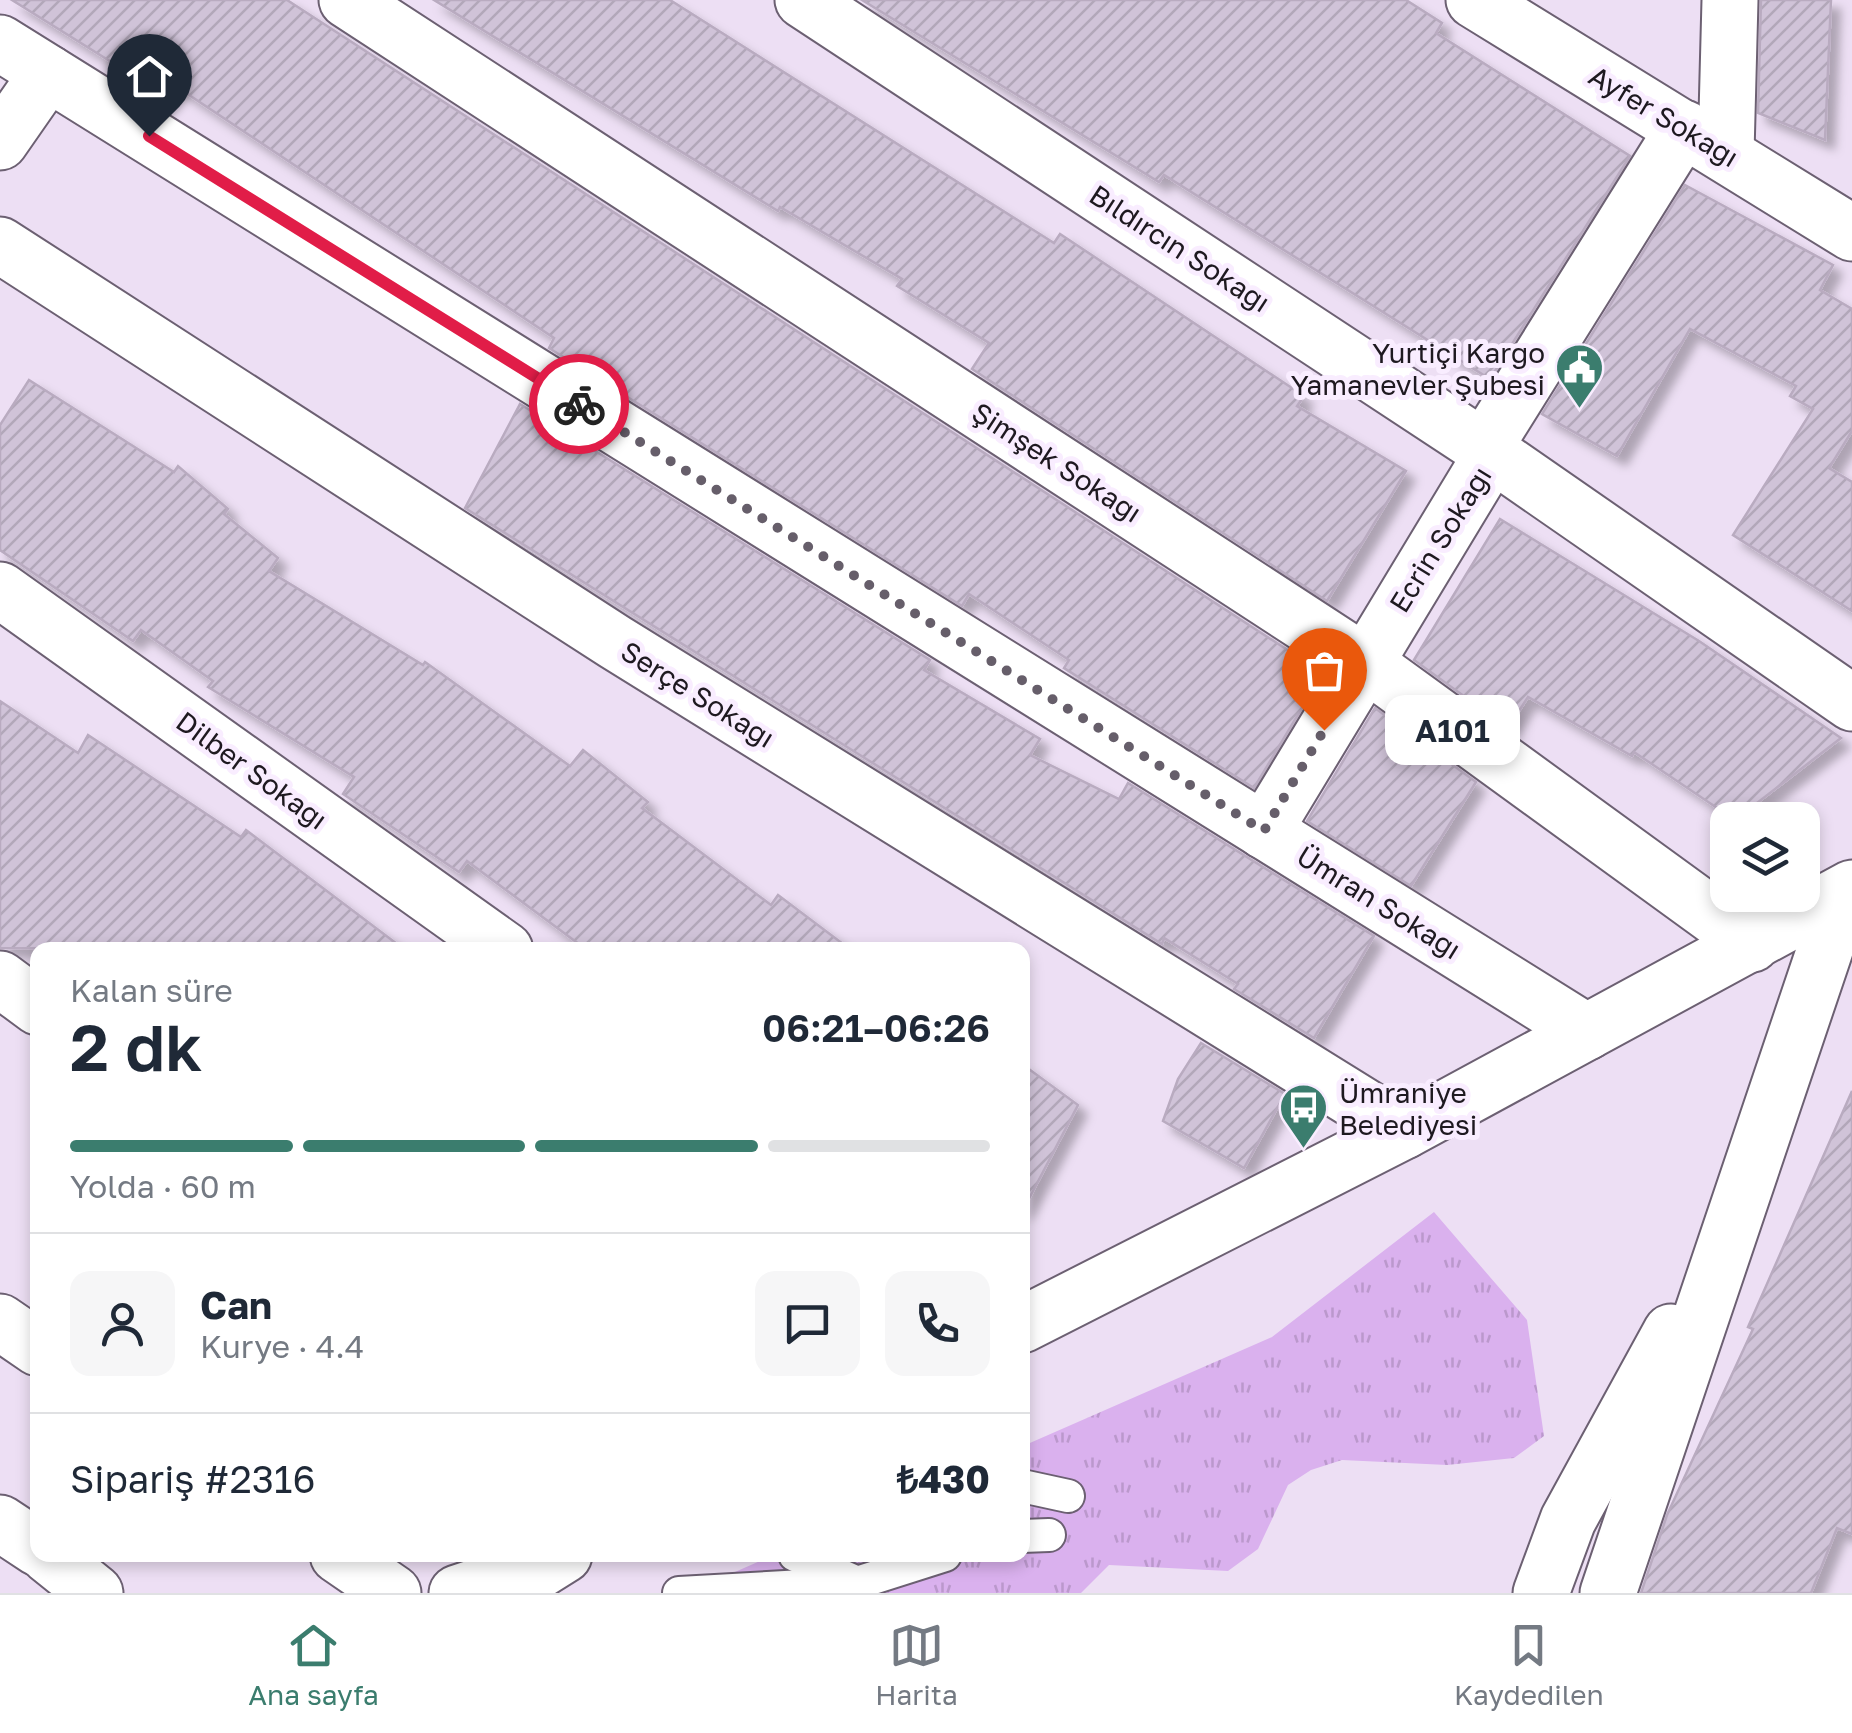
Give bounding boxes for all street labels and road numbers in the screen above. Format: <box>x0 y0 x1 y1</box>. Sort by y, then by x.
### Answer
street label: Ayfer Sokağı <box>1583 59 1745 173</box>
street label: Bıldırcın Sokağı <box>1084 177 1276 319</box>
street label: Şimşek Sokağı <box>966 395 1148 529</box>
street label: Ecrin Sokağı <box>1382 460 1498 618</box>
street label: Serçe Sokağı <box>615 634 781 754</box>
street label: Dilber Sokağı <box>170 704 334 836</box>
street label: Ümran Sokağı <box>1291 839 1467 965</box>

